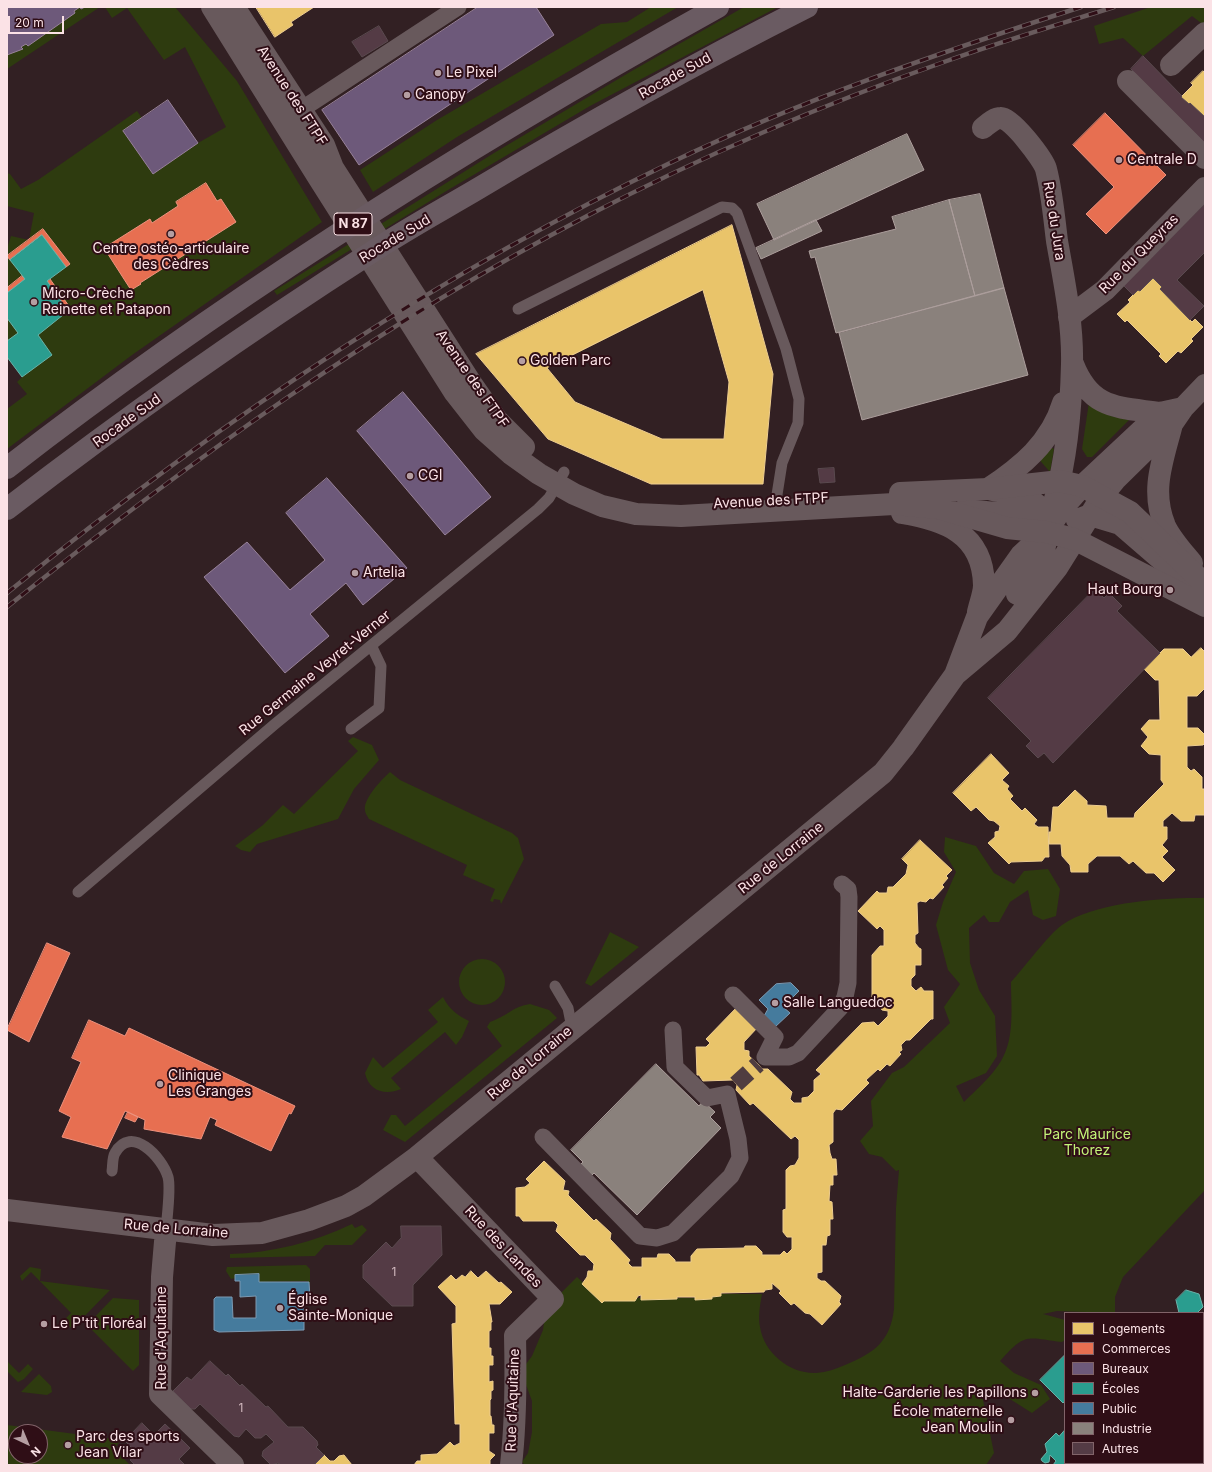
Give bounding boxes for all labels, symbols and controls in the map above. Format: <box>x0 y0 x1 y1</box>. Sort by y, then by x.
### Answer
scale bar <box>10 8 66 34</box>
text: 20 m <box>15 15 44 30</box>
street label: Avenue des FTPF <box>253 43 331 149</box>
street label: Rocade Sud <box>636 49 714 103</box>
place label: Le Pixel <box>446 65 497 81</box>
marker: Le Pixel <box>433 68 443 78</box>
place label: Canopy <box>415 87 466 103</box>
marker: Canopy <box>402 90 412 100</box>
place label: Centrale D <box>1127 152 1197 168</box>
marker: Centrale D <box>1114 155 1124 165</box>
street label: Rue du Jura <box>1039 180 1069 262</box>
street label: Rocade Sud <box>357 211 433 267</box>
street label: Rue du Queyras <box>1096 211 1182 297</box>
road number: N 87 <box>334 213 372 235</box>
marker: Centre ostéo-articulaire des Cèdres <box>166 229 176 239</box>
place label: Centre ostéo-articulaire des Cèdres <box>92 241 250 274</box>
place label: Micro-Crèche Reinette et Patapon <box>42 286 171 318</box>
marker: Micro-Crèche Reinette et Patapon <box>29 297 39 307</box>
street label: Avenue des FTPF <box>432 327 512 431</box>
place label: Golden Parc <box>530 353 611 369</box>
marker: Golden Parc <box>517 356 527 366</box>
street label: Rocade Sud <box>90 391 164 451</box>
place label: CGI <box>418 468 442 484</box>
marker: CGI <box>405 471 415 481</box>
street label: Avenue des FTPF <box>713 490 829 512</box>
place label: Artelia <box>363 565 405 581</box>
marker: Artelia <box>350 568 360 578</box>
place label: Haut Bourg <box>1087 582 1162 598</box>
marker: Haut Bourg <box>1165 585 1175 595</box>
street label: Rue Germaine Veyret-Verner <box>236 607 394 739</box>
street label: Rue de Lorraine <box>735 818 827 898</box>
place label: Salle Languedoc <box>783 995 893 1011</box>
marker: Salle Languedoc <box>770 998 780 1008</box>
street label: Rue de Lorraine <box>484 1023 576 1103</box>
place label: Clinique Les Granges <box>168 1068 251 1100</box>
marker: Clinique Les Granges <box>155 1079 165 1089</box>
park label: Parc Maurice Thorez <box>1043 1127 1131 1160</box>
street label: Rue des Landes <box>461 1203 545 1291</box>
street label: Rue de Lorraine <box>123 1216 229 1242</box>
house number: 1 <box>392 1265 396 1279</box>
street label: Rue d'Aquitaine <box>154 1286 170 1390</box>
place label: Église Sainte-Monique <box>288 1292 393 1324</box>
marker: Église Sainte-Monique <box>275 1303 285 1313</box>
legend <box>1064 1312 1204 1464</box>
place label: Le P'tit Floréal <box>52 1316 146 1332</box>
marker: Le P'tit Floréal <box>39 1319 49 1329</box>
text: Logements <box>1102 1321 1165 1336</box>
text: Commerces <box>1102 1341 1170 1356</box>
street label: Rue d'Aquitaine <box>503 1348 523 1452</box>
text: Bureaux <box>1102 1361 1149 1376</box>
text: Écoles <box>1102 1381 1140 1396</box>
place label: Halte-Garderie les Papillons <box>843 1385 1027 1401</box>
marker: Halte-Garderie les Papillons <box>1030 1388 1040 1398</box>
house number: 1 <box>239 1401 243 1415</box>
text: Public <box>1102 1401 1137 1416</box>
place label: École maternelle Jean Moulin <box>893 1404 1003 1436</box>
marker: École maternelle Jean Moulin <box>1006 1415 1016 1425</box>
text: Industrie <box>1102 1421 1152 1436</box>
north arrow <box>8 1424 48 1464</box>
place label: Parc des sports Jean Vilar <box>76 1429 180 1462</box>
marker: Parc des sports Jean Vilar <box>63 1440 73 1450</box>
text: Autres <box>1102 1441 1139 1456</box>
text: N <box>28 1444 44 1460</box>

